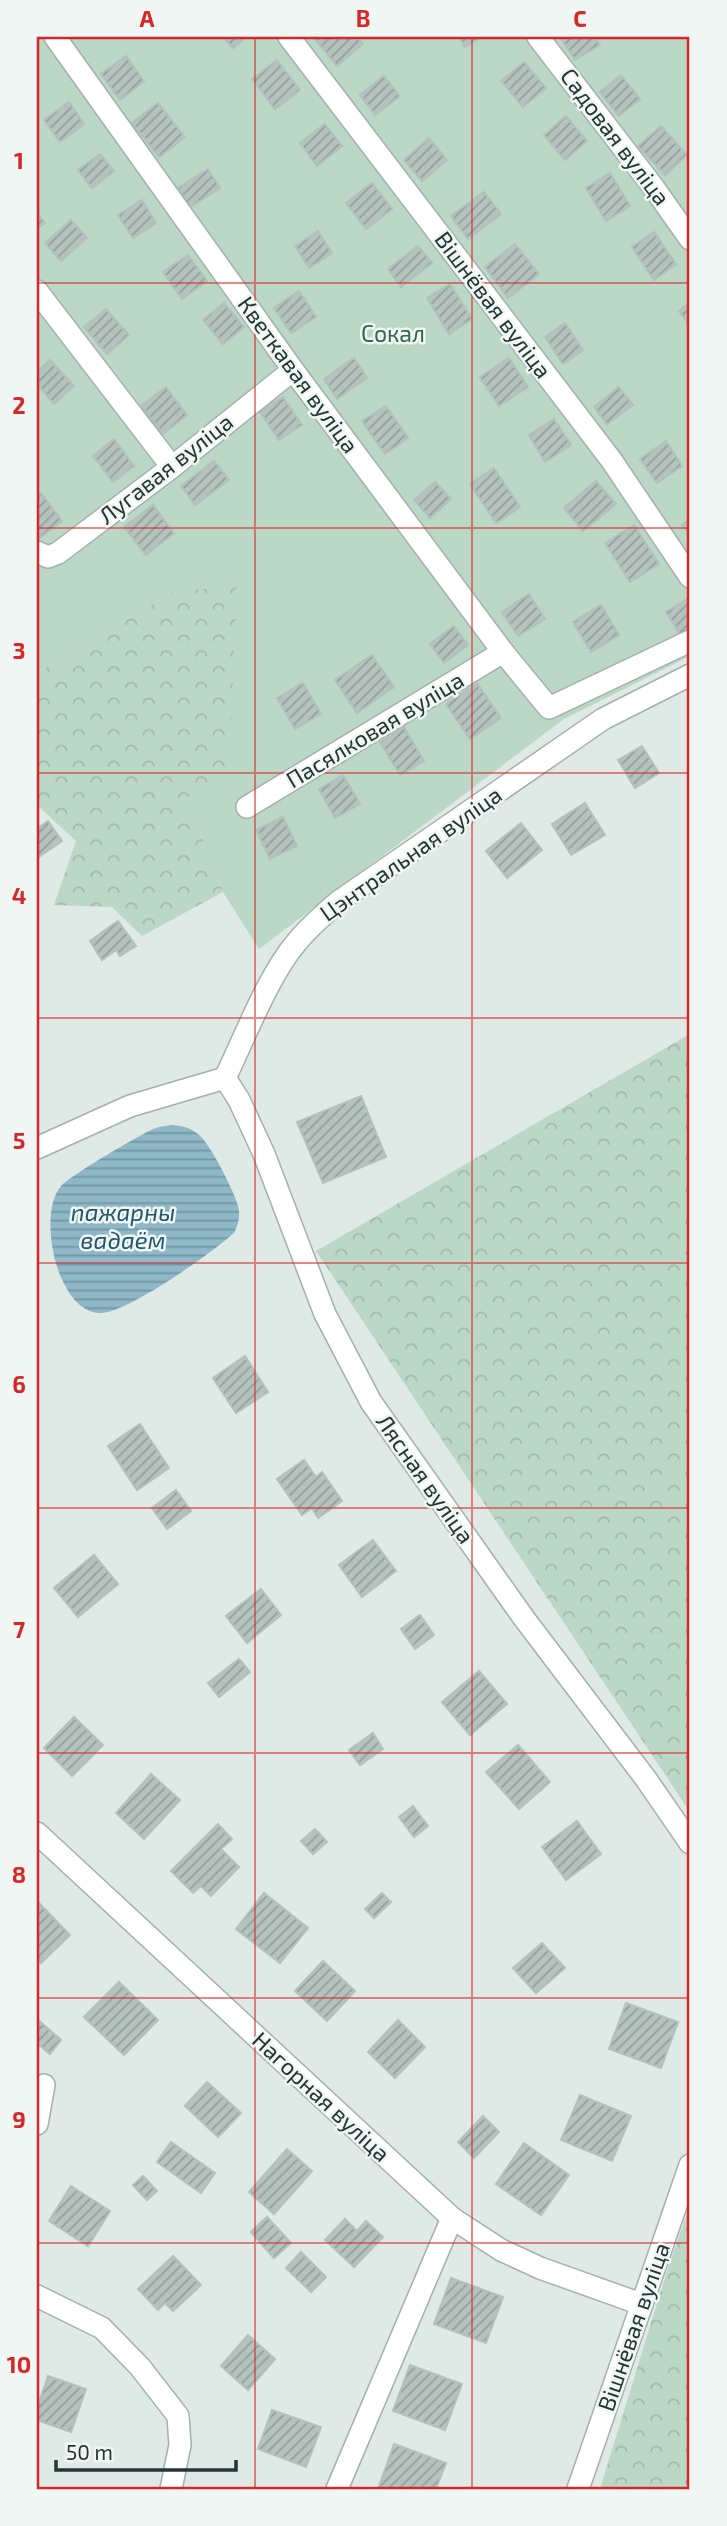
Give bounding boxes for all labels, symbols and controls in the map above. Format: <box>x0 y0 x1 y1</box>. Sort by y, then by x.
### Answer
text: A <box>139 4 155 32</box>
text: B <box>356 4 370 32</box>
text: C <box>573 4 587 32</box>
street label: Садовая вуліца <box>554 62 676 211</box>
text: 1 <box>14 146 24 174</box>
street label: Вішнёвая вуліца <box>429 225 558 384</box>
street label: Кветкавая вуліца <box>232 291 365 459</box>
park label: Сокал <box>361 319 425 347</box>
text: 2 <box>12 391 26 419</box>
street label: Лугавая вуліца <box>93 407 239 530</box>
text: 3 <box>12 636 26 664</box>
street label: Пасялковая вуліца <box>281 665 469 794</box>
street label: Цэнтральная вуліца <box>314 780 507 927</box>
text: 4 <box>12 881 26 909</box>
text: 5 <box>13 1126 25 1154</box>
water label: пажарны вадаём <box>71 1197 175 1254</box>
text: 6 <box>12 1370 26 1398</box>
street label: Лясная вуліца <box>370 1408 481 1549</box>
text: 7 <box>13 1615 25 1643</box>
text: 8 <box>12 1860 26 1888</box>
street label: Нагорная вуліца <box>246 2025 396 2168</box>
text: 9 <box>12 2105 26 2133</box>
street label: Вішнёвая вуліца <box>591 2239 676 2415</box>
text: 10 <box>7 2350 31 2378</box>
scale bar <box>56 2428 236 2472</box>
text: 50 m <box>66 2439 113 2464</box>

